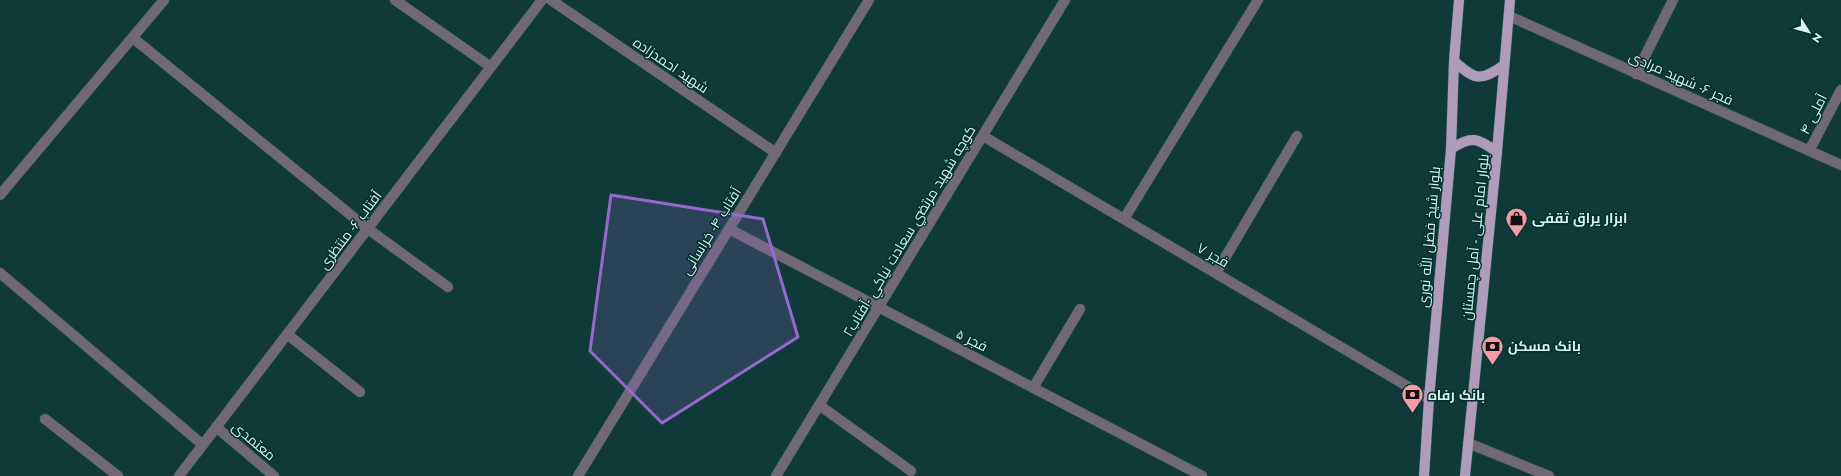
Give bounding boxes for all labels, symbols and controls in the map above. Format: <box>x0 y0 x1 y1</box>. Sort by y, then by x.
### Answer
north arrow <box>1789 12 1829 52</box>
text: N <box>1808 30 1826 46</box>
street label: شهید احمدزاده <box>629 32 713 98</box>
street label: فجر ۶- شهید مرادی <box>1626 46 1736 110</box>
street label: آملی ۴ <box>1794 90 1832 138</box>
street label: كوچه شهيد مرتضي سعادت نياكي -آفتاب۲ <box>838 122 982 341</box>
street label: بلوار امام علی - آمل چمستان <box>1456 153 1494 321</box>
street label: بلوار شیخ فضل الله نوری <box>1413 166 1445 308</box>
street label: آفتاب ۴- خراسانی <box>676 183 746 279</box>
street label: آفتاب ۶- منتظری <box>314 186 386 274</box>
shop icon: ابزار یراق ثقفی <box>1504 205 1530 238</box>
place label: ابزار یراق ثقفی <box>1532 208 1627 228</box>
street label: فجر ۷ <box>1193 238 1233 272</box>
street label: فجر ۵ <box>953 324 991 356</box>
bank icon: بانک مسکن <box>1479 333 1505 366</box>
place label: بانک مسکن <box>1508 336 1581 356</box>
bank icon: بانک رفاه <box>1400 382 1426 415</box>
place label: بانک رفاه <box>1428 385 1485 405</box>
street label: معتمدی <box>228 417 280 465</box>

